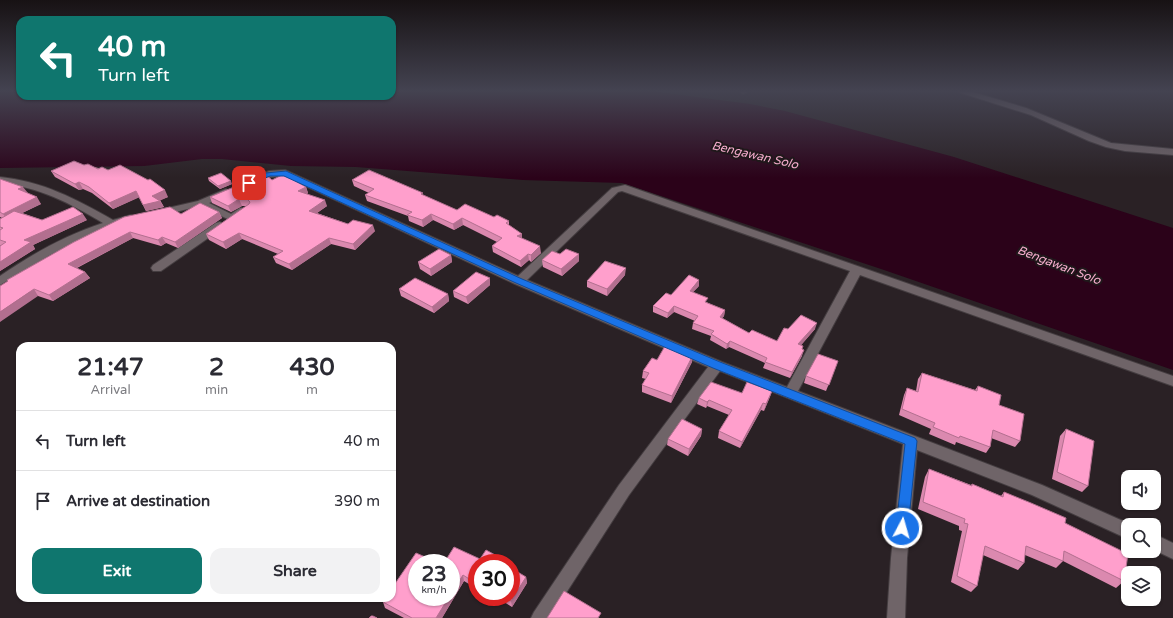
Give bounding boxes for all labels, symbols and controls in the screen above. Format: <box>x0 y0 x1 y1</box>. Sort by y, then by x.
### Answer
text: 40 m <box>98 30 166 64</box>
icon: left <box>32 32 84 84</box>
text: Turn left <box>98 64 170 86</box>
water label: Bengawan Solo <box>710 138 800 172</box>
pin <box>232 166 266 200</box>
icon: arrive <box>238 172 260 194</box>
water label: Bengawan Solo <box>1015 243 1103 288</box>
text: 21:47 <box>77 353 144 382</box>
text: 2 <box>209 353 224 382</box>
text: 430 <box>289 353 335 382</box>
text: Arrival <box>90 382 131 398</box>
text: min <box>205 382 228 398</box>
text: m <box>306 382 318 398</box>
icon: left <box>32 430 54 452</box>
text: Turn left <box>66 432 126 450</box>
text: 40 m <box>343 432 380 450</box>
map controls <box>1121 470 1161 606</box>
button: sound <box>1121 470 1161 510</box>
icon: arrive <box>32 490 54 512</box>
text: Arrive at destination <box>66 492 210 510</box>
text: 390 m <box>334 492 380 510</box>
position arrow <box>881 507 923 549</box>
button: search <box>1121 518 1161 558</box>
button: Exit <box>32 548 202 594</box>
button: Share <box>210 548 380 594</box>
speed limit sign: 30 <box>468 554 520 606</box>
text: 23 <box>421 563 447 587</box>
button: layers <box>1121 566 1161 606</box>
text: km/h <box>421 584 447 596</box>

